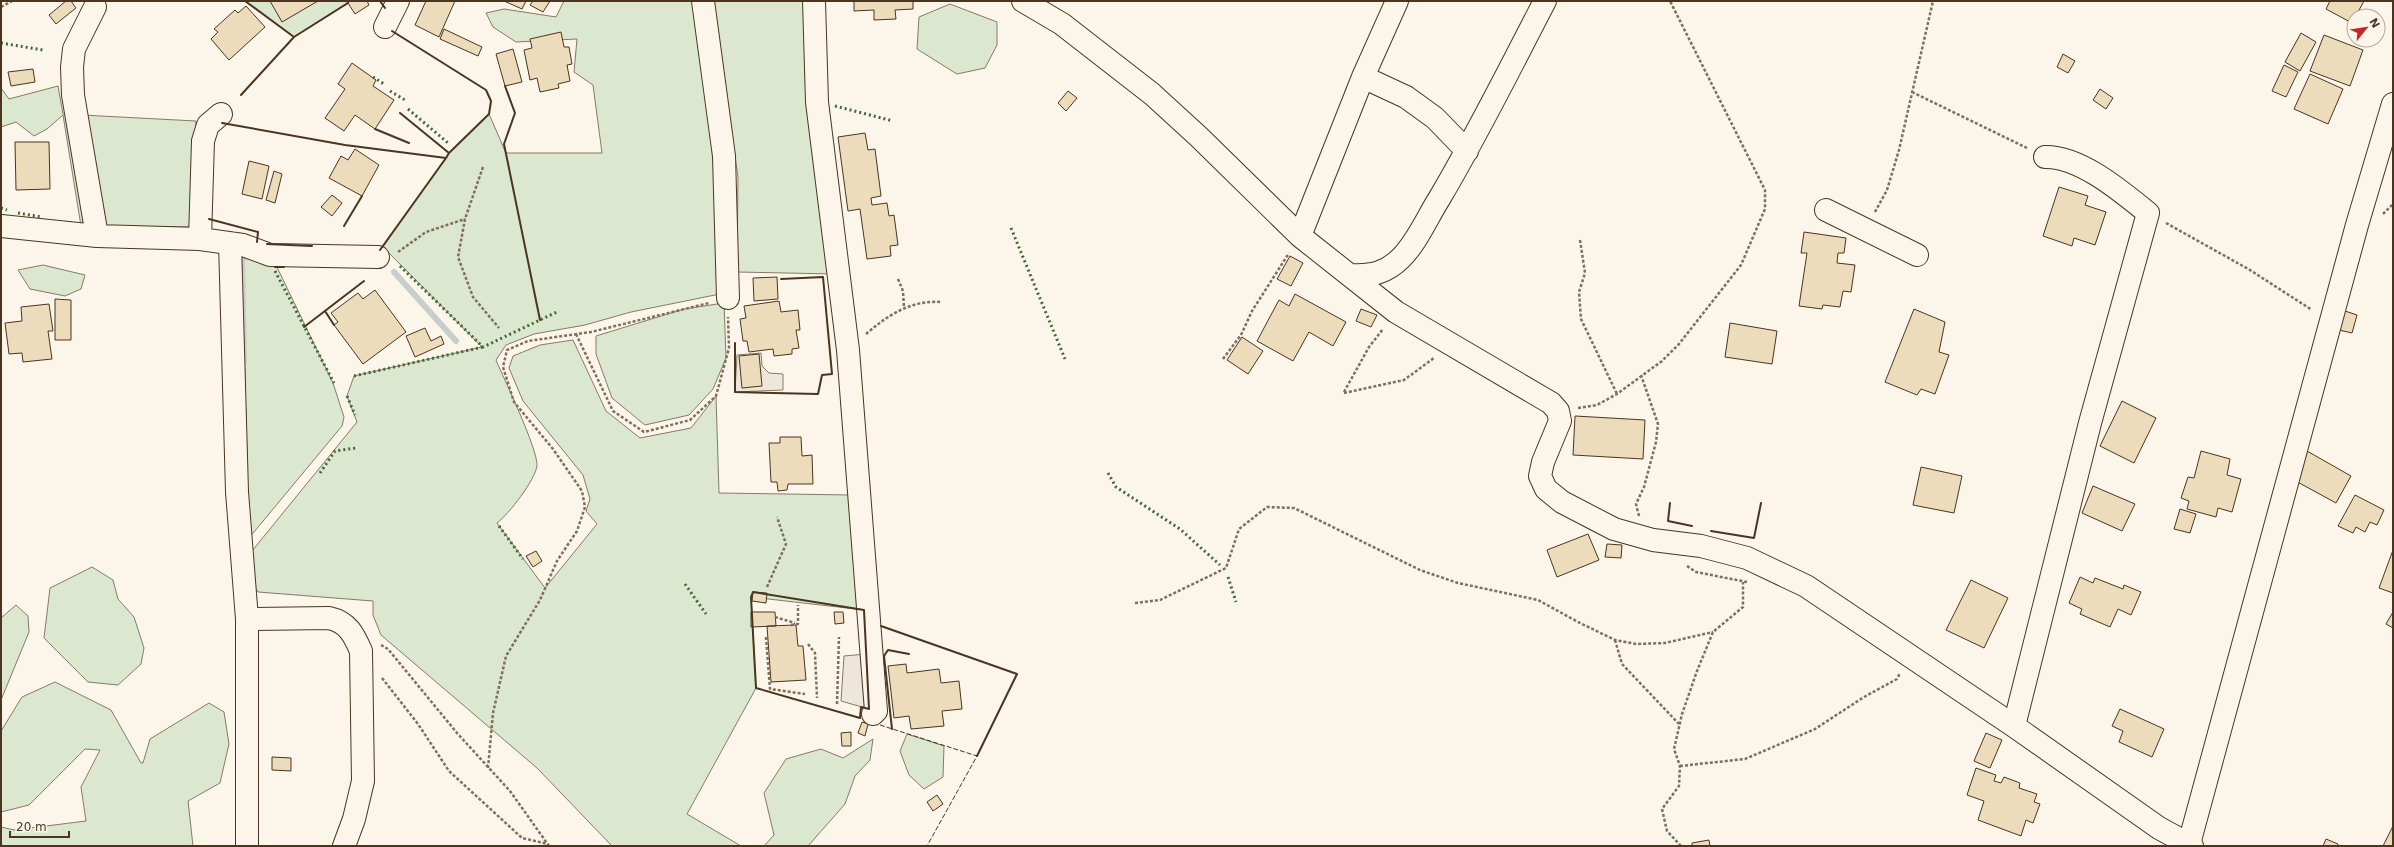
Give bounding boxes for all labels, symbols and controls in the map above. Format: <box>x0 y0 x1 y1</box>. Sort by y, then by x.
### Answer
north arrow <box>2346 8 2386 48</box>
text: N <box>2366 16 2382 30</box>
scale bar <box>10 813 69 839</box>
text: 20 m <box>16 820 47 834</box>

